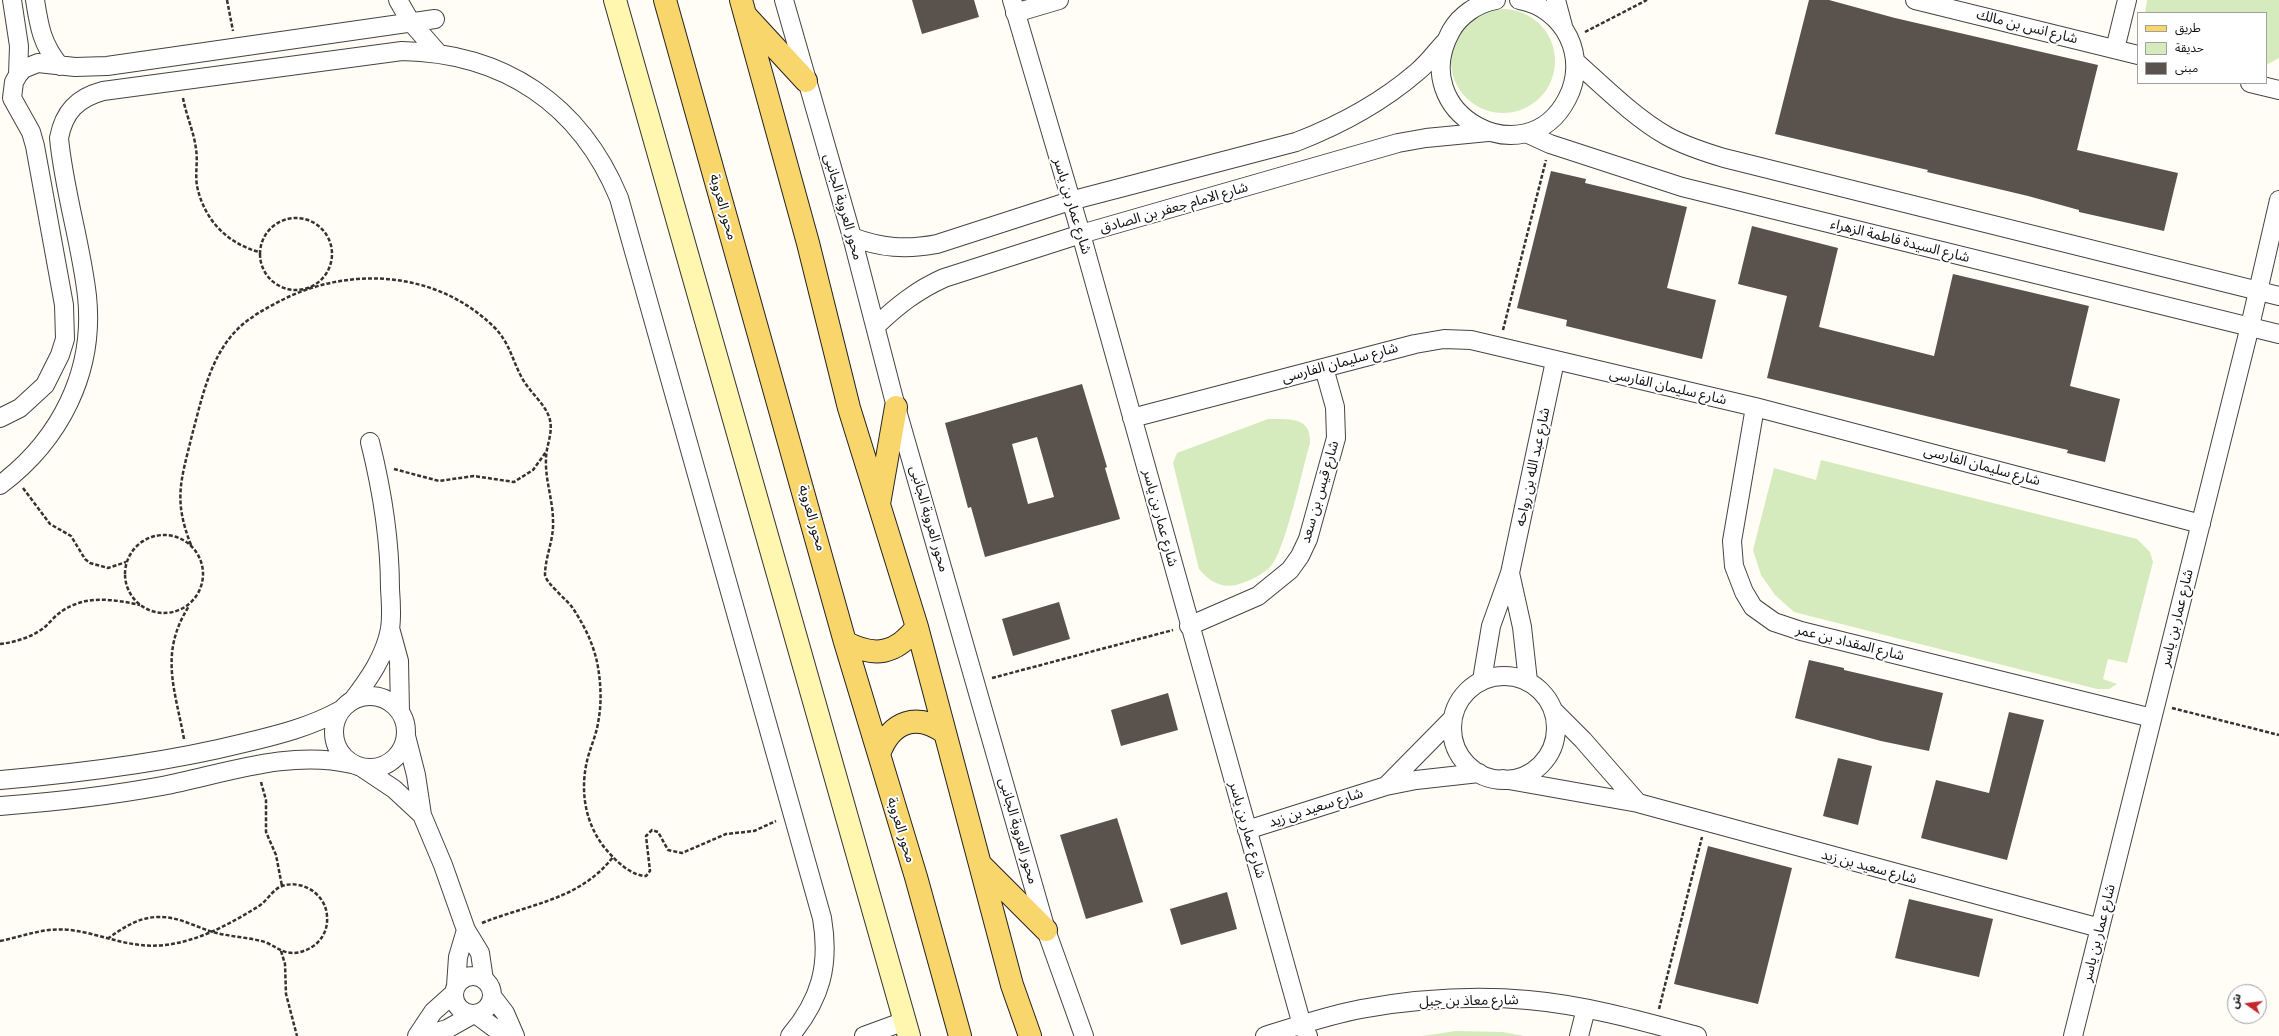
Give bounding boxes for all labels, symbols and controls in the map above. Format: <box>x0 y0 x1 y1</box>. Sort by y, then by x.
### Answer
street label: شارع انس بن مالك <box>1975 6 2079 48</box>
legend <box>2137 12 2267 84</box>
text: طريق <box>2175 21 2201 35</box>
text: حديقة <box>2175 41 2204 55</box>
text: مبنى <box>2175 61 2198 75</box>
street label: محور العروبة الجانبى <box>820 152 866 262</box>
street label: شارع عمار بن ياسر <box>1049 156 1095 256</box>
street label: محور العروبة <box>706 172 740 242</box>
street label: شارع الامام جعفر بن الصادق <box>1098 179 1250 237</box>
street label: شارع السيدة فاطمة الزهراء <box>1829 216 1971 266</box>
street label: شارع سليمان الفارسى <box>1280 339 1400 387</box>
street label: شارع سليمان الفارسى <box>1608 365 1728 409</box>
street label: شارع عبد الله بن رواحه <box>1512 406 1554 528</box>
street label: شارع قيس بن سعد <box>1297 439 1343 545</box>
street label: شارع سليمان الفارسى <box>1922 442 2042 490</box>
street label: محور العروبة الجانبى <box>906 464 952 574</box>
street label: شارع عمار بن ياسر <box>1139 468 1181 568</box>
street label: محور العروبة <box>795 483 829 553</box>
street label: شارع عمار بن ياسر <box>2157 567 2197 669</box>
street label: شارع المقداد بن عمر <box>1794 621 1906 665</box>
street label: محور العروبة الجانبى <box>995 776 1041 886</box>
street label: شارع عمار بن ياسر <box>1225 780 1269 880</box>
street label: شارع سعيد بن زيد <box>1267 785 1365 831</box>
street label: محور العروبة <box>883 795 919 865</box>
street label: شارع سعيد بن زيد <box>1819 846 1919 888</box>
street label: شارع عمار بن ياسر <box>2079 882 2119 984</box>
north arrow <box>2227 984 2267 1024</box>
street label: شارع معاذ بن جبل <box>1419 992 1519 1010</box>
text: ش <box>2228 992 2244 1010</box>

